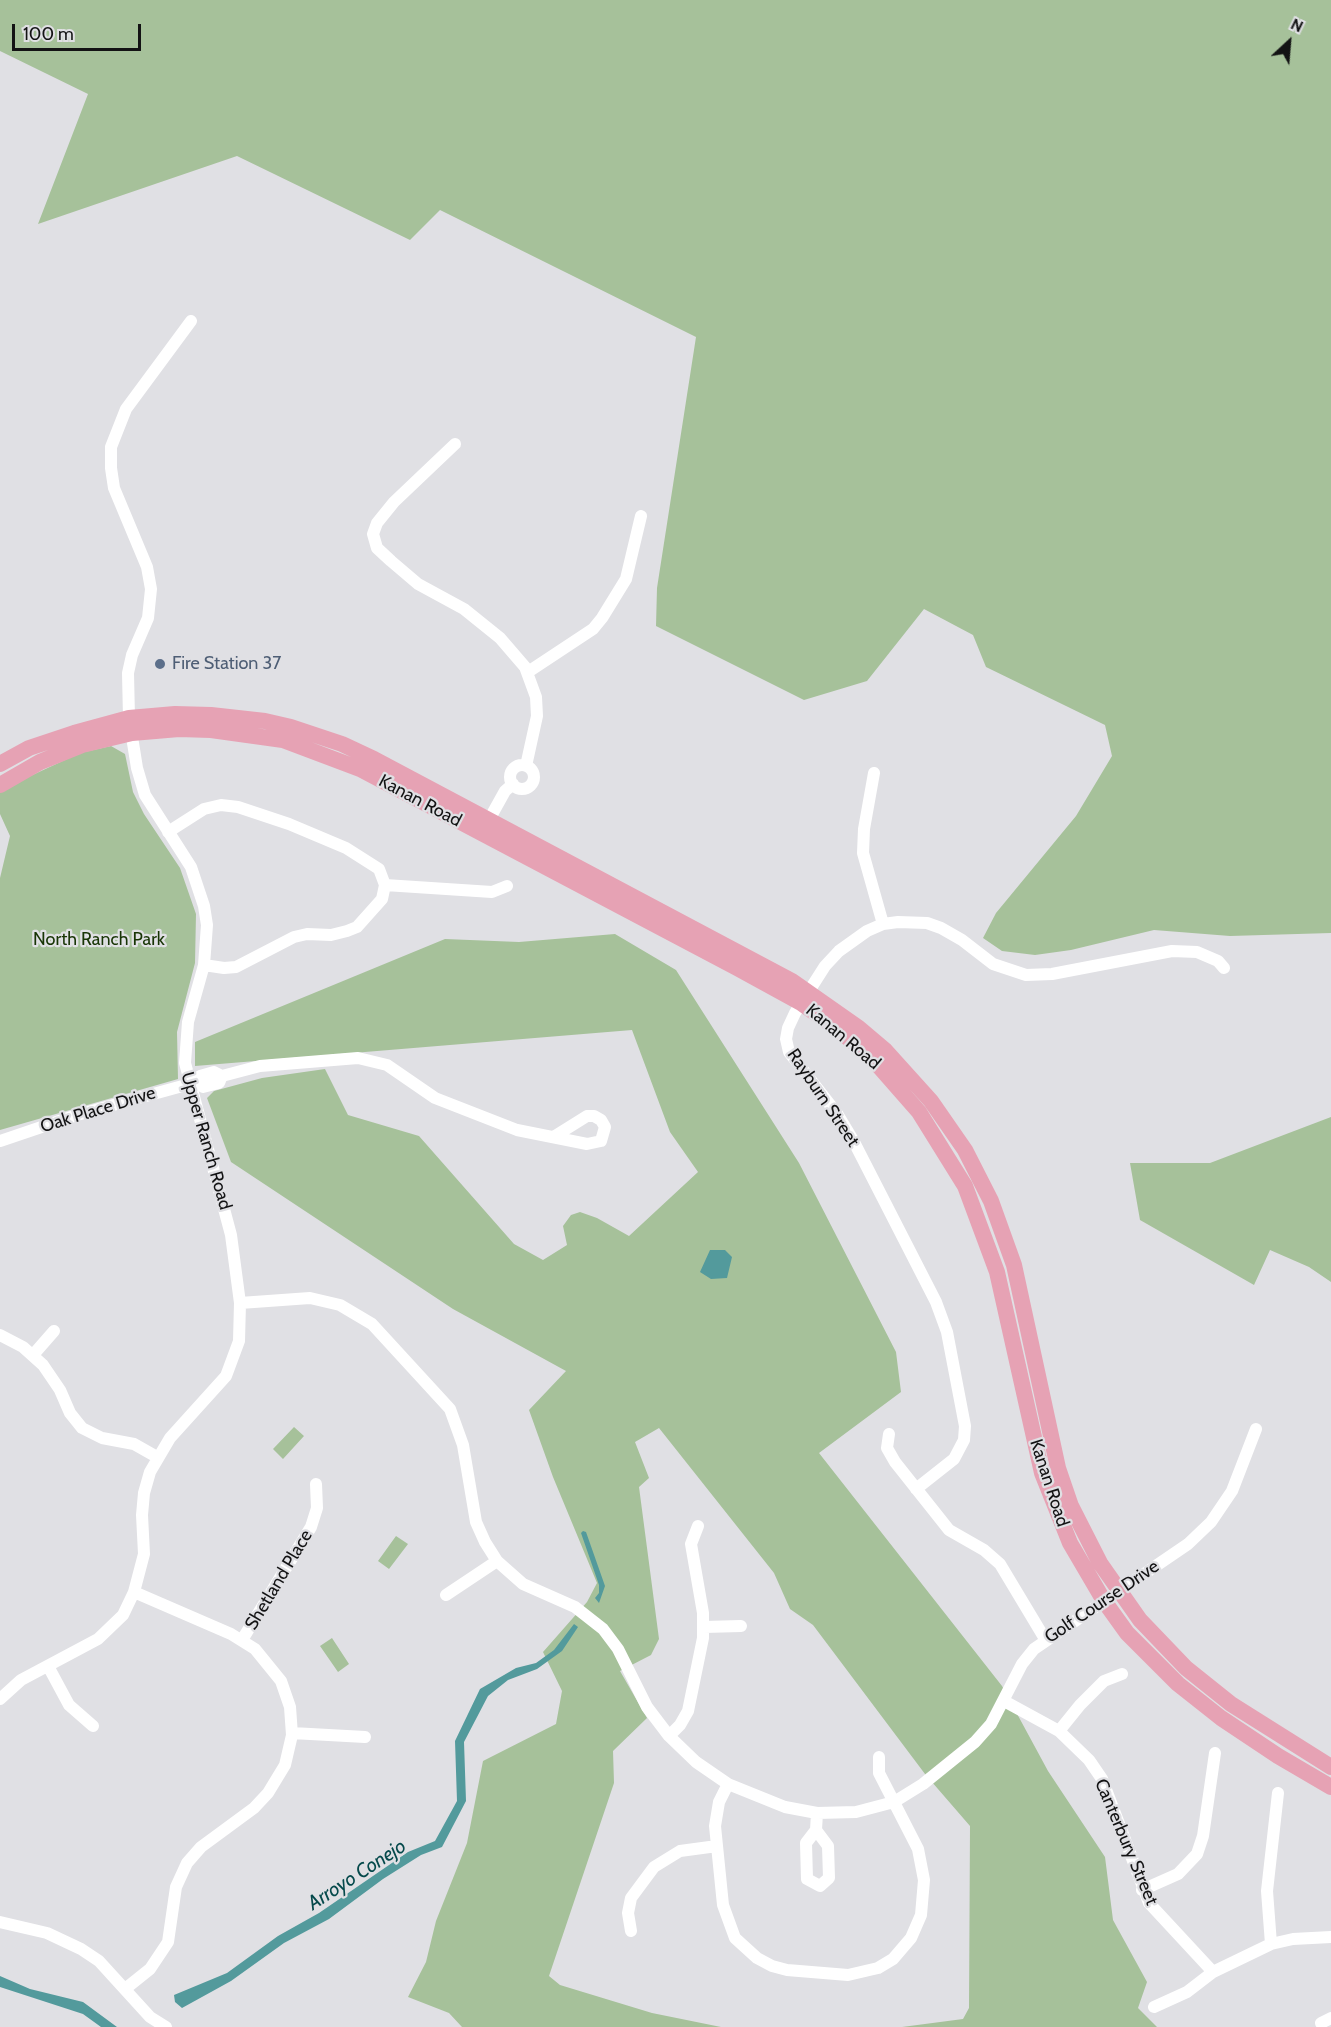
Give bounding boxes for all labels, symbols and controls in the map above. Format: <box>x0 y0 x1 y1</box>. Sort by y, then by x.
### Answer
scale bar <box>15 12 144 50</box>
north arrow <box>1259 12 1319 72</box>
text: N <box>1288 14 1306 36</box>
text: 100 m <box>23 23 74 45</box>
place label: Fire Station 37 <box>172 653 281 675</box>
marker: Fire Station 37 <box>153 657 167 671</box>
street label: Kanan Road <box>375 770 465 832</box>
park label: North Ranch Park <box>33 929 165 951</box>
street label: Kanan Road <box>801 1000 885 1074</box>
street label: Rayburn Street <box>782 1045 864 1151</box>
street label: Upper Ranch Road <box>176 1070 236 1212</box>
street label: Oak Place Drive <box>38 1082 158 1138</box>
street label: Kanan Road <box>1025 1437 1073 1529</box>
street label: Shetland Place <box>241 1526 317 1634</box>
street label: Golf Course Drive <box>1041 1556 1163 1648</box>
street label: Canterbury Street <box>1090 1776 1162 1908</box>
water label: Arroyo Conejo <box>303 1834 411 1916</box>

